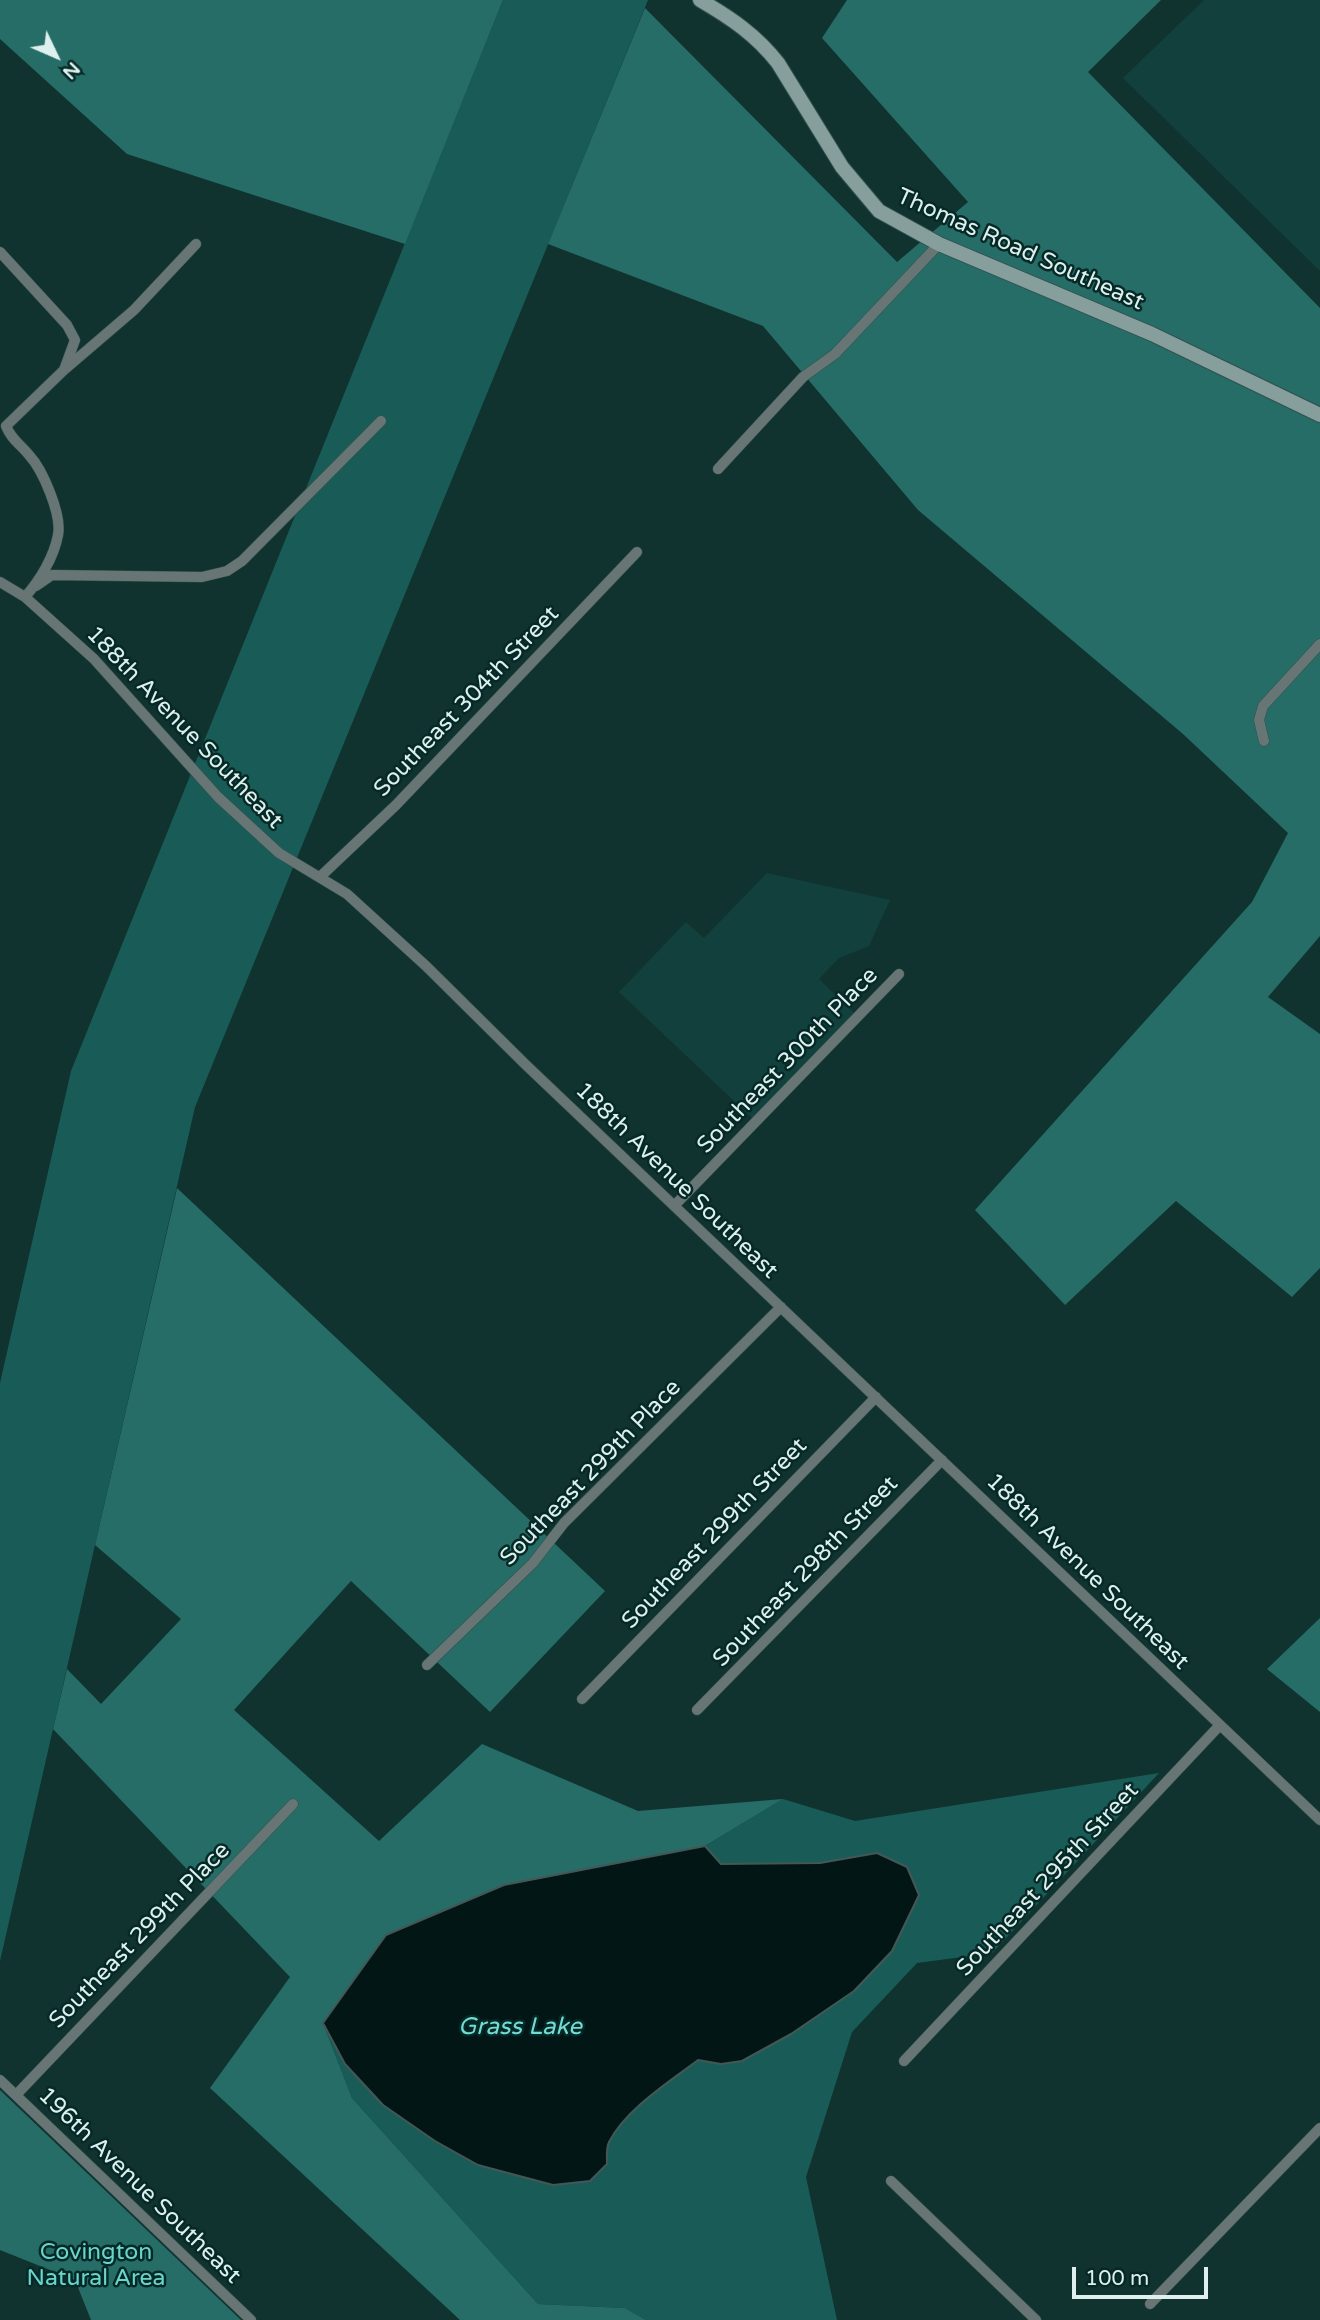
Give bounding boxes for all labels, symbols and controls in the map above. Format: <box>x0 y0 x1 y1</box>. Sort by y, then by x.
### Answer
north arrow <box>21 21 91 91</box>
text: N <box>58 57 84 84</box>
street label: Thomas Road Southeast <box>892 183 1148 317</box>
street label: Southeast 304th Street <box>369 601 565 803</box>
street label: 188th Avenue Southeast <box>80 621 288 835</box>
street label: Southeast 300th Place <box>692 962 884 1160</box>
street label: 188th Avenue Southeast <box>569 1077 783 1285</box>
street label: Southeast 299th Place <box>495 1374 687 1572</box>
street label: Southeast 299th Street <box>617 1433 813 1635</box>
street label: 188th Avenue Southeast <box>980 1468 1194 1676</box>
street label: Southeast 298th Street <box>708 1471 904 1673</box>
street label: Southeast 295th Street <box>951 1778 1145 1982</box>
street label: Southeast 299th Place <box>44 1837 236 2035</box>
water label: Grass Lake <box>458 2014 582 2042</box>
street label: 196th Avenue Southeast <box>32 2082 246 2290</box>
park label: Covington Natural Area <box>27 2239 165 2293</box>
scale bar <box>1075 2254 1212 2298</box>
text: 100 m <box>1085 2266 1149 2291</box>

